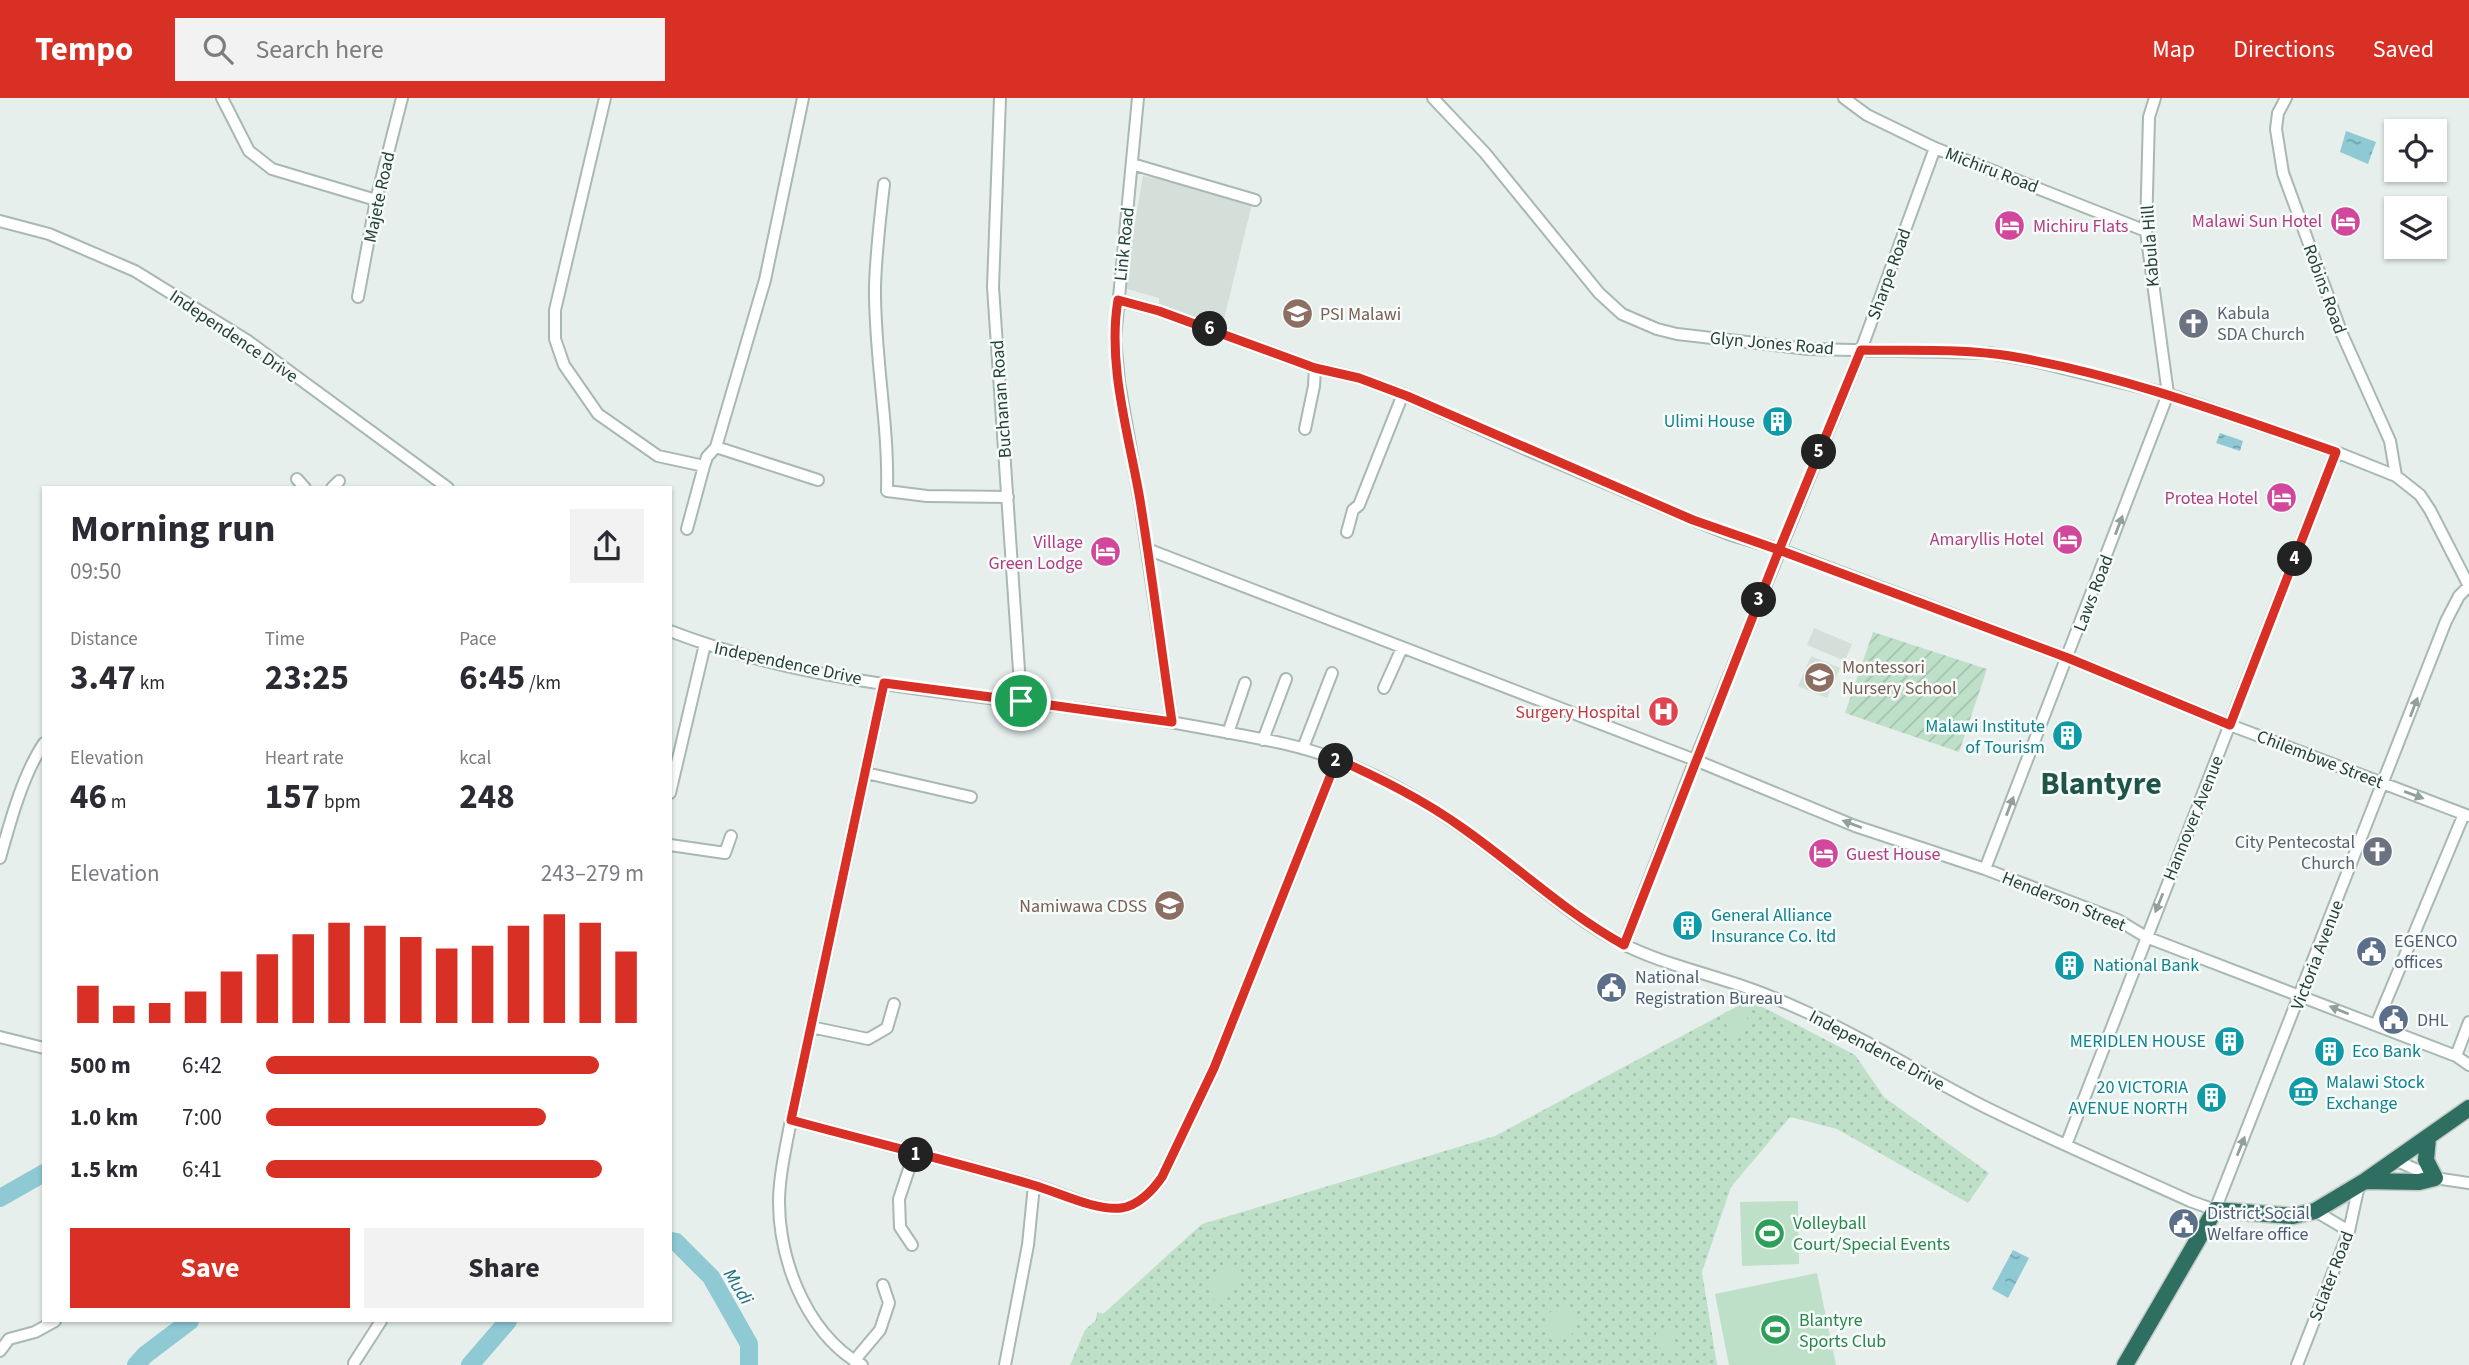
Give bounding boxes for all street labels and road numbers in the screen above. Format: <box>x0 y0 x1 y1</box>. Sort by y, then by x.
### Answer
street label: Michiru Road <box>1941 141 2042 200</box>
street label: Majete Road <box>358 149 401 245</box>
street label: Kabula Hill <box>2135 204 2166 288</box>
street label: Link Road <box>1108 206 1141 282</box>
street label: Sharpe Road <box>1861 225 1918 323</box>
street label: Robins Road <box>2297 241 2352 338</box>
street label: Independence Drive <box>164 284 303 389</box>
street label: Glyn Jones Road <box>1709 326 1835 361</box>
street label: Buchanan Road <box>985 339 1018 459</box>
street label: Laws Road <box>2067 551 2120 635</box>
street label: Independence Drive <box>712 636 864 691</box>
street label: Chilembwe Street <box>2253 724 2387 795</box>
street label: Hannover Avenue <box>2157 752 2230 884</box>
street label: Henderson Street <box>1998 865 2129 938</box>
street label: Victoria Avenue <box>2285 896 2350 1014</box>
street label: Independence Drive <box>1804 1004 1949 1097</box>
street label: Sclater Road <box>2303 1228 2360 1325</box>

